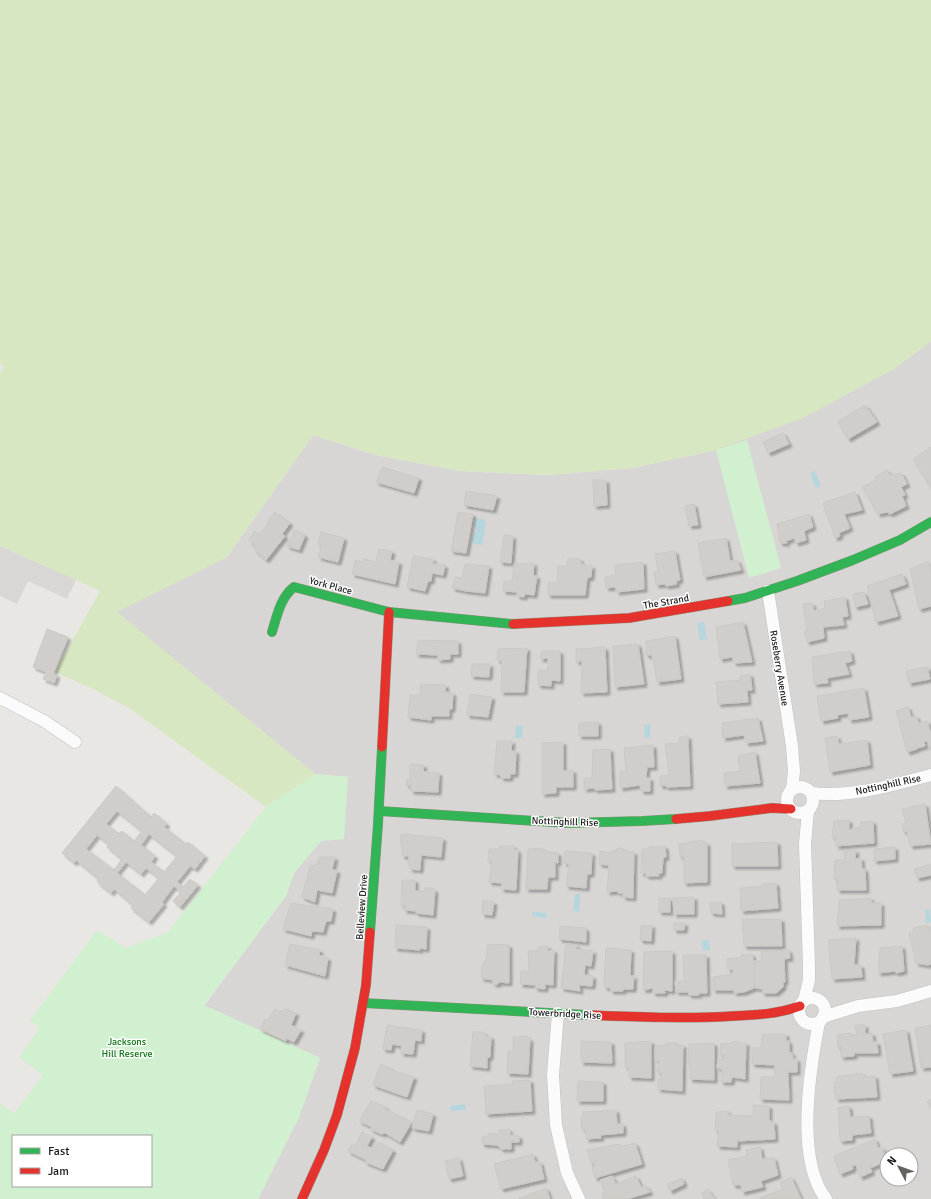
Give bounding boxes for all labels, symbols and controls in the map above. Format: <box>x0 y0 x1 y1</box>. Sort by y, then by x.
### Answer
street label: York Place <box>308 574 353 597</box>
street label: The Strand <box>642 592 690 612</box>
street label: Roseberry Avenue <box>767 629 791 707</box>
street label: Nottinghill Rise <box>854 772 922 798</box>
street label: Nottinghill Rise <box>531 815 598 829</box>
street label: Belleview Drive <box>354 874 370 940</box>
street label: Towerbridge Rise <box>528 1006 602 1022</box>
park label: Jacksons Hill Reserve <box>101 1036 153 1060</box>
legend <box>12 1135 152 1187</box>
text: Fast <box>48 1144 69 1159</box>
north arrow <box>879 1147 919 1187</box>
text: N <box>884 1154 899 1168</box>
text: Jam <box>48 1164 69 1179</box>

